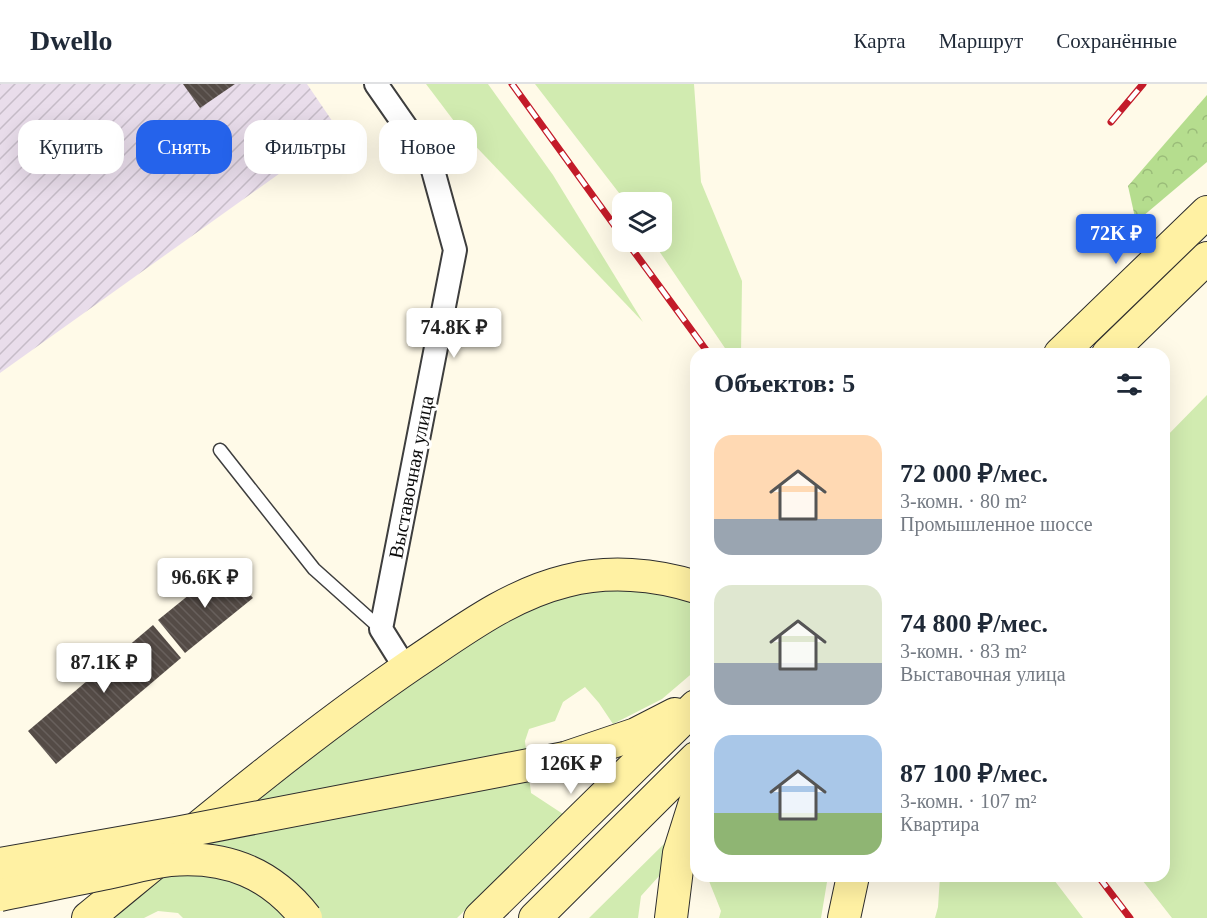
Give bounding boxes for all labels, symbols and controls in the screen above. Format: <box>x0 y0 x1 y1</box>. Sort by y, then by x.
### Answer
text: Dwello <box>30 25 112 56</box>
text: Карта <box>854 29 906 53</box>
text: Маршрут <box>939 29 1023 53</box>
text: Сохранённые <box>1056 29 1177 53</box>
chip: Купить <box>18 120 124 174</box>
chip: Снять <box>136 120 232 174</box>
chip: Фильтры <box>244 120 367 174</box>
chip: Новое <box>379 120 477 174</box>
map controls <box>612 192 672 252</box>
button: layers <box>612 192 672 252</box>
pin: 72K ₽ <box>1074 214 1158 265</box>
text: 72K ₽ <box>1090 222 1142 244</box>
pin: 74.8K ₽ <box>399 308 509 359</box>
text: 74.8K ₽ <box>420 316 488 338</box>
icon: filters <box>1113 368 1146 401</box>
text: Объектов: 5 <box>714 369 855 398</box>
street label: Выставочная улица <box>384 394 439 561</box>
icon: home <box>762 459 834 531</box>
text: 72 000 ₽/мес. <box>900 459 1048 488</box>
text: 3-комн. · 80 m² <box>900 490 1027 512</box>
text: Промышленное шоссе <box>900 513 1093 535</box>
pin: 96.6K ₽ <box>150 558 260 609</box>
text: 96.6K ₽ <box>171 566 239 588</box>
icon: home <box>762 609 834 681</box>
text: 74 800 ₽/мес. <box>900 609 1048 638</box>
text: 3-комн. · 83 m² <box>900 640 1027 662</box>
pin: 87.1K ₽ <box>49 643 159 694</box>
text: 87.1K ₽ <box>70 651 138 673</box>
text: Выставочная улица <box>900 663 1066 685</box>
pin: 126K ₽ <box>522 744 620 795</box>
text: 126K ₽ <box>540 752 602 774</box>
icon: home <box>762 759 834 831</box>
text: 87 100 ₽/мес. <box>900 759 1048 788</box>
text: 3-комн. · 107 m² <box>900 790 1037 812</box>
text: Квартира <box>900 813 979 835</box>

